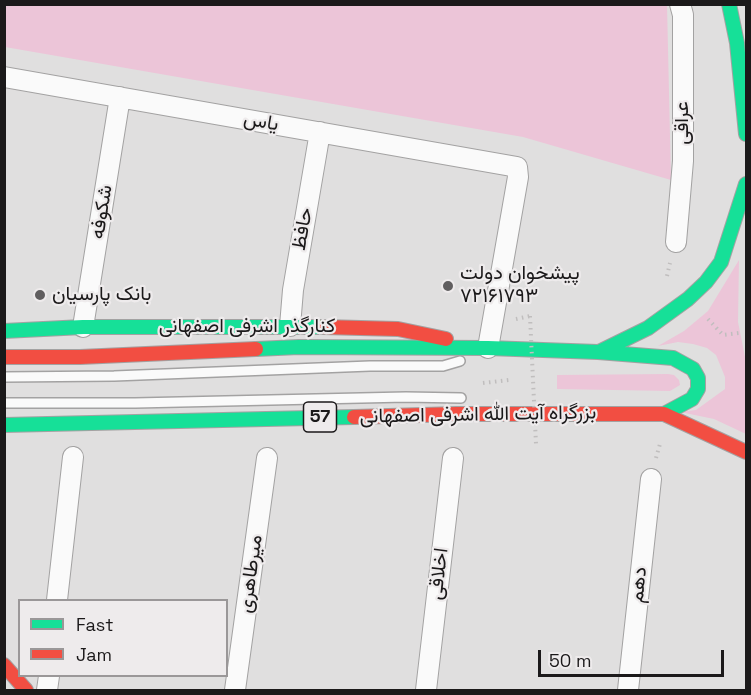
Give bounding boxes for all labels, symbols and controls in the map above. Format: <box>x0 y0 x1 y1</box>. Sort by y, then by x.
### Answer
street label: عراقی <box>671 101 695 145</box>
street label: یاس <box>242 107 280 137</box>
street label: شکوفه <box>86 183 118 241</box>
street label: حافظ <box>287 206 319 252</box>
place label: پیشخوان دولت ۷۲۱۶۱۷۹۳ <box>460 262 580 309</box>
marker: پیشخوان دولت ۷۲۱۶۱۷۹۳ <box>441 279 455 293</box>
place label: بانک پارسیان <box>52 283 151 307</box>
marker: بانک پارسیان <box>33 288 47 302</box>
street label: کنارگذر اشرفی اصفهانی <box>159 315 335 339</box>
street label: بزرگراه آیت الله اشرفی اصفهانی <box>359 401 597 429</box>
road number: 57 <box>304 402 336 432</box>
street label: میرطاهری <box>234 533 268 615</box>
street label: اخلاقی <box>424 547 454 601</box>
street label: دهم <box>625 566 653 604</box>
legend <box>18 599 228 677</box>
text: Fast <box>76 613 113 636</box>
scale bar <box>541 638 727 676</box>
text: Jam <box>76 643 112 666</box>
text: 50 m <box>549 649 591 672</box>

